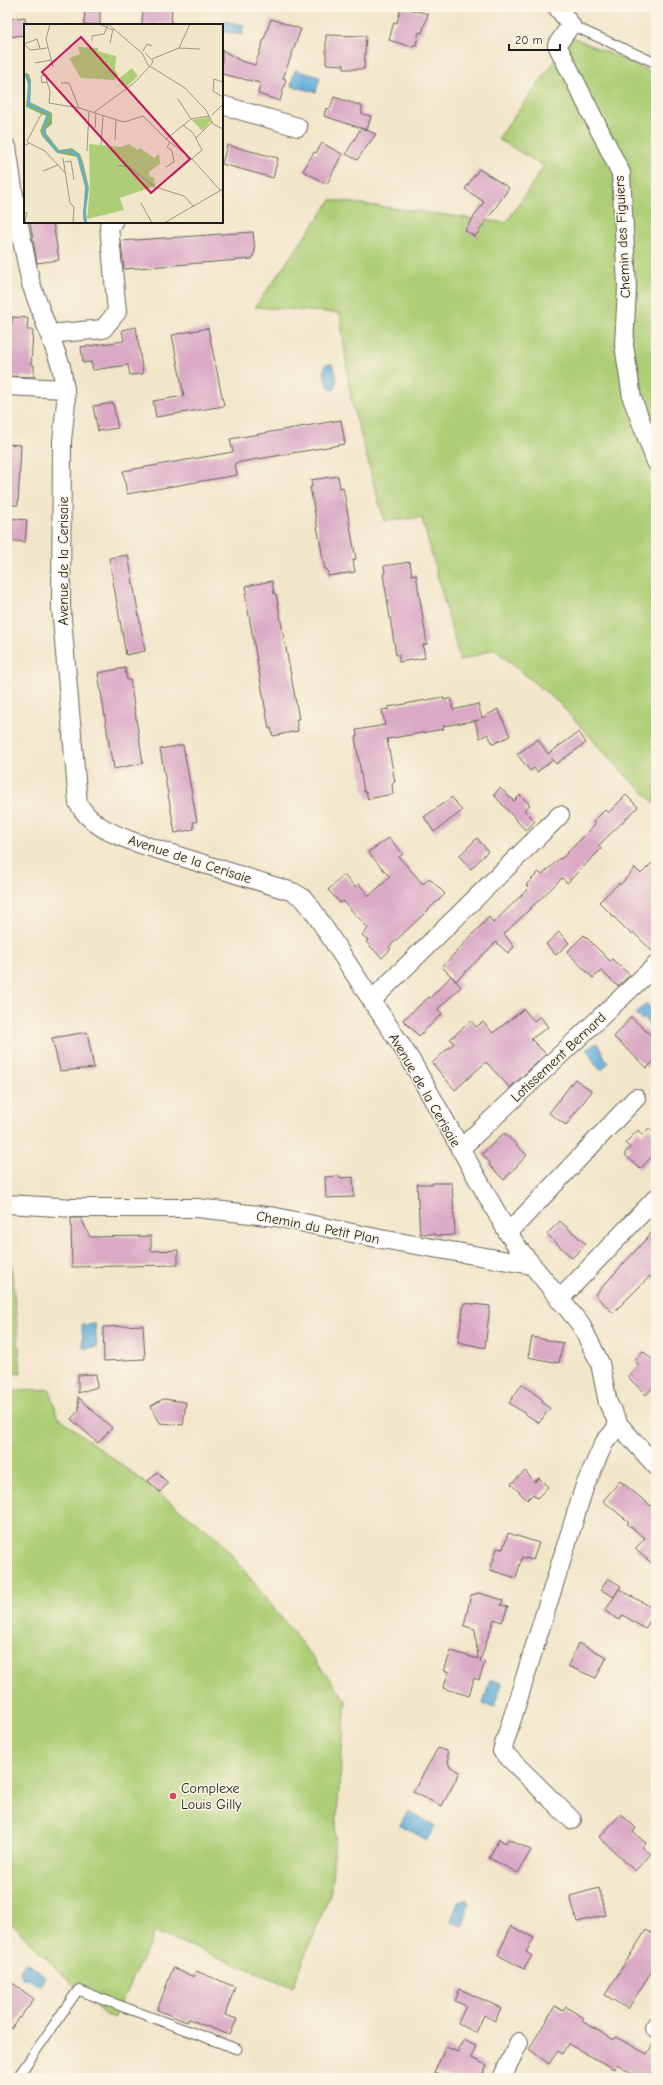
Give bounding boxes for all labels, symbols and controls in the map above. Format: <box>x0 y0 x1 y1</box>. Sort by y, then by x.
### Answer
inset map <box>24 24 223 223</box>
scale bar <box>509 26 560 52</box>
text: 20 m <box>515 33 543 47</box>
street label: Chemin des Figuiers <box>611 175 634 299</box>
street label: Avenue de la Cerisaie <box>55 497 72 625</box>
street label: Avenue de la Cerisaie <box>126 831 254 887</box>
street label: Lotissement Bernard <box>507 1009 609 1106</box>
street label: Avenue de la Cerisaie <box>385 1030 464 1150</box>
street label: Chemin du Petit Plan <box>255 1207 381 1248</box>
place label: Complexe Louis Gilly <box>181 1780 242 1813</box>
marker: Complexe Louis Gilly <box>168 1791 178 1801</box>

